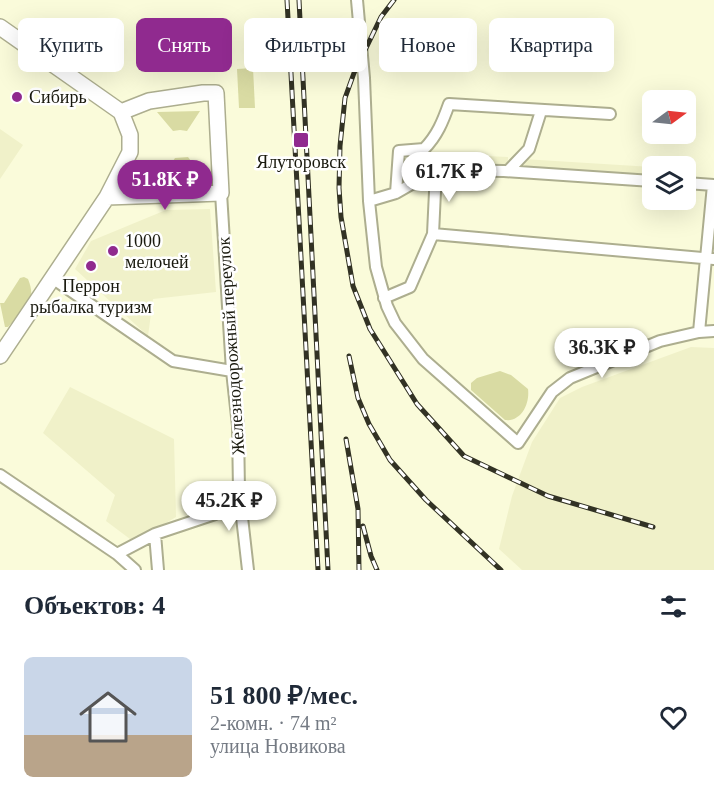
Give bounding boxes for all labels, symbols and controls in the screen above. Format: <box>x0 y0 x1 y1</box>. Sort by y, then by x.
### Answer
chip: Купить <box>18 18 124 72</box>
chip: Снять <box>136 18 232 72</box>
chip: Фильтры <box>244 18 367 72</box>
chip: Новое <box>379 18 477 72</box>
chip: Квартира <box>489 18 614 72</box>
place label: Сибирь <box>29 87 87 107</box>
marker: Сибирь <box>10 90 24 104</box>
north arrow <box>642 90 696 144</box>
map controls <box>642 90 696 210</box>
marker: Ялуторовск <box>292 131 310 149</box>
place label: Ялуторовск <box>256 152 346 172</box>
pin: 61.7K ₽ <box>394 152 504 203</box>
button: layers <box>642 156 696 210</box>
pin: 51.8K ₽ <box>110 160 220 211</box>
text: 61.7K ₽ <box>415 160 483 182</box>
text: 51.8K ₽ <box>131 168 199 190</box>
place label: 1000 мелочей <box>125 231 189 272</box>
street label: Железнодорожный переулок <box>213 236 249 456</box>
marker: 1000 мелочей <box>106 244 120 258</box>
marker: Перрон рыбалка туризм <box>84 259 98 273</box>
place label: Перрон рыбалка туризм <box>30 276 152 317</box>
pin: 36.3K ₽ <box>547 328 657 379</box>
text: 36.3K ₽ <box>568 336 636 358</box>
pin: 45.2K ₽ <box>174 481 284 532</box>
text: 45.2K ₽ <box>195 489 263 511</box>
icon: filters <box>657 590 690 623</box>
text: Объектов: 4 <box>24 591 165 620</box>
icon: home <box>72 681 144 753</box>
text: 51 800 ₽/мес. <box>210 681 358 710</box>
icon: heart <box>657 701 690 734</box>
text: 2-комн. · 74 m² <box>210 712 337 734</box>
text: улица Новикова <box>210 735 346 757</box>

